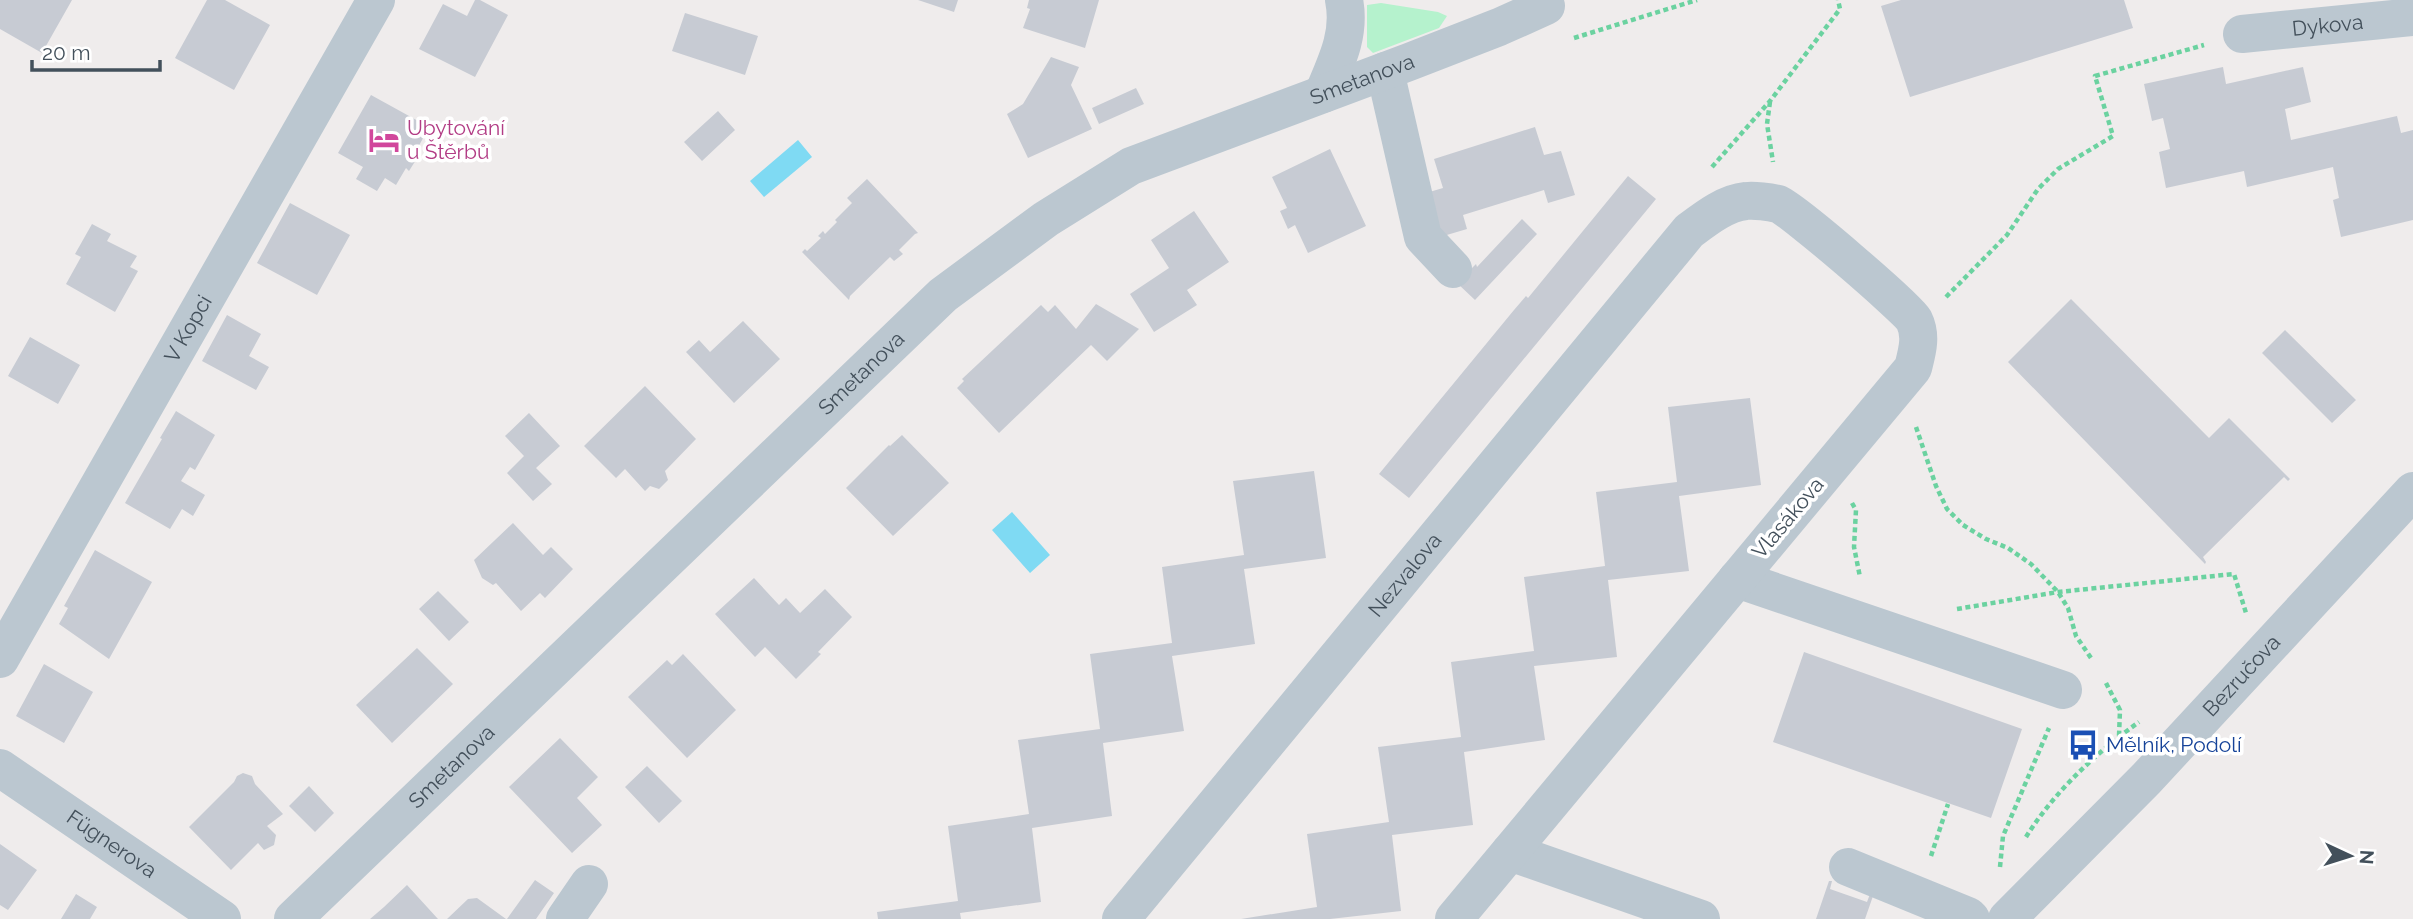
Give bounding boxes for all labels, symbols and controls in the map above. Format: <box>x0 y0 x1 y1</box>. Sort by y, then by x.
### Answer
street label: Dykova <box>2291 9 2364 41</box>
scale bar <box>32 28 159 72</box>
text: 20 m <box>42 40 90 65</box>
street label: Smetanova <box>1306 48 1418 110</box>
place label: Ubytování u Štěrbů <box>407 115 505 164</box>
hotel icon: Ubytování u Štěrbů <box>367 123 401 157</box>
street label: V Kopci <box>159 291 217 367</box>
street label: Smetanova <box>813 326 909 420</box>
street label: Vlasákova <box>1747 472 1829 563</box>
street label: Nezvalova <box>1363 528 1446 622</box>
street label: Bezručova <box>2197 629 2285 721</box>
street label: Smetanova <box>403 719 500 813</box>
bus stop icon: Mělník, Podolí <box>2066 728 2100 762</box>
place label: Mělník, Podolí <box>2106 732 2242 757</box>
street label: Fügnerova <box>62 804 162 883</box>
north arrow <box>2315 821 2385 891</box>
text: N <box>2355 849 2378 865</box>

